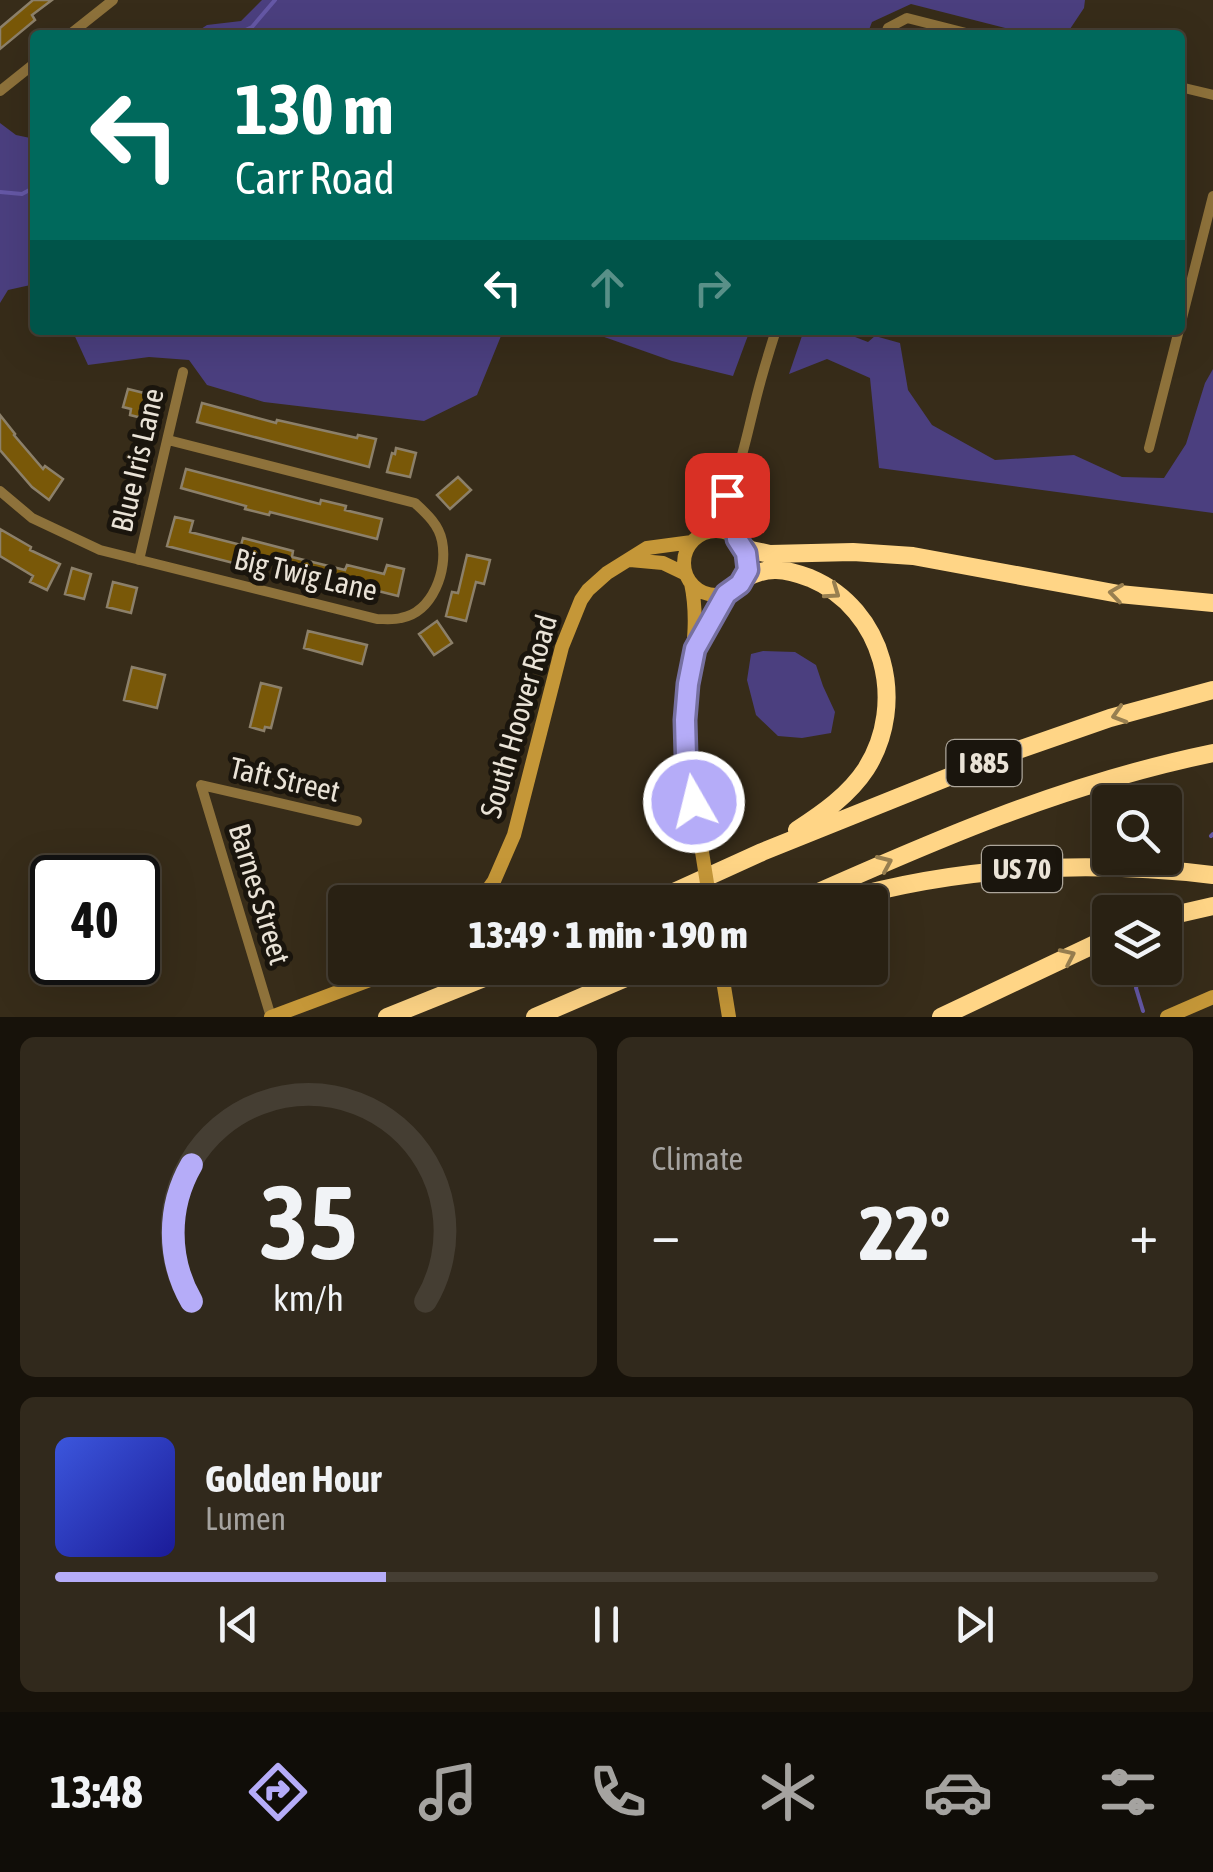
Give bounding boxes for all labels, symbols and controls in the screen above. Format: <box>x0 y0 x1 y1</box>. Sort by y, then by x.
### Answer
text: 130 m <box>235 69 394 149</box>
icon: left <box>70 70 200 200</box>
text: Carr Road <box>235 152 395 204</box>
icon: left <box>475 260 530 315</box>
icon: ahead <box>580 260 635 315</box>
icon: right <box>685 260 740 315</box>
street label: Blue Iris Lane <box>104 385 170 535</box>
pin <box>685 453 770 538</box>
icon: arrive <box>700 468 755 523</box>
street label: Big Twig Lane <box>231 541 381 607</box>
one-way arrow <box>822 580 840 598</box>
one-way arrow <box>1108 584 1124 605</box>
street label: South Hoover Road <box>473 611 563 821</box>
one-way arrow <box>1111 703 1128 724</box>
road number: I 885 <box>946 740 1022 786</box>
street label: Taft Street <box>227 750 343 808</box>
position arrow <box>642 750 746 854</box>
map controls <box>1092 785 1182 985</box>
button: search <box>1092 785 1182 875</box>
street label: Barnes Street <box>222 819 298 969</box>
road number: US 70 <box>982 846 1062 892</box>
speed limit sign: 40 <box>30 855 160 985</box>
one-way arrow <box>875 855 893 875</box>
button: layers <box>1092 895 1182 985</box>
text: 13:49 · 1 min · 190 m <box>468 913 748 956</box>
one-way arrow <box>1058 949 1076 969</box>
text: Climate <box>652 1140 743 1177</box>
text: 35 <box>259 1162 357 1281</box>
text: 22° <box>859 1190 950 1276</box>
text: − <box>652 1202 680 1265</box>
text: + <box>1129 1202 1158 1265</box>
text: km/h <box>273 1278 344 1319</box>
text: Golden Hour <box>205 1457 381 1500</box>
text: Lumen <box>205 1500 286 1537</box>
icon: previous <box>211 1597 266 1652</box>
icon: pause <box>579 1597 634 1652</box>
icon: next <box>947 1597 1002 1652</box>
icon: directions <box>243 1757 313 1827</box>
icon: music <box>413 1757 483 1827</box>
icon: phone <box>583 1757 653 1827</box>
icon: climate <box>753 1757 823 1827</box>
icon: car <box>923 1757 993 1827</box>
icon: filters <box>1093 1757 1163 1827</box>
text: 13:48 <box>50 1766 143 1818</box>

